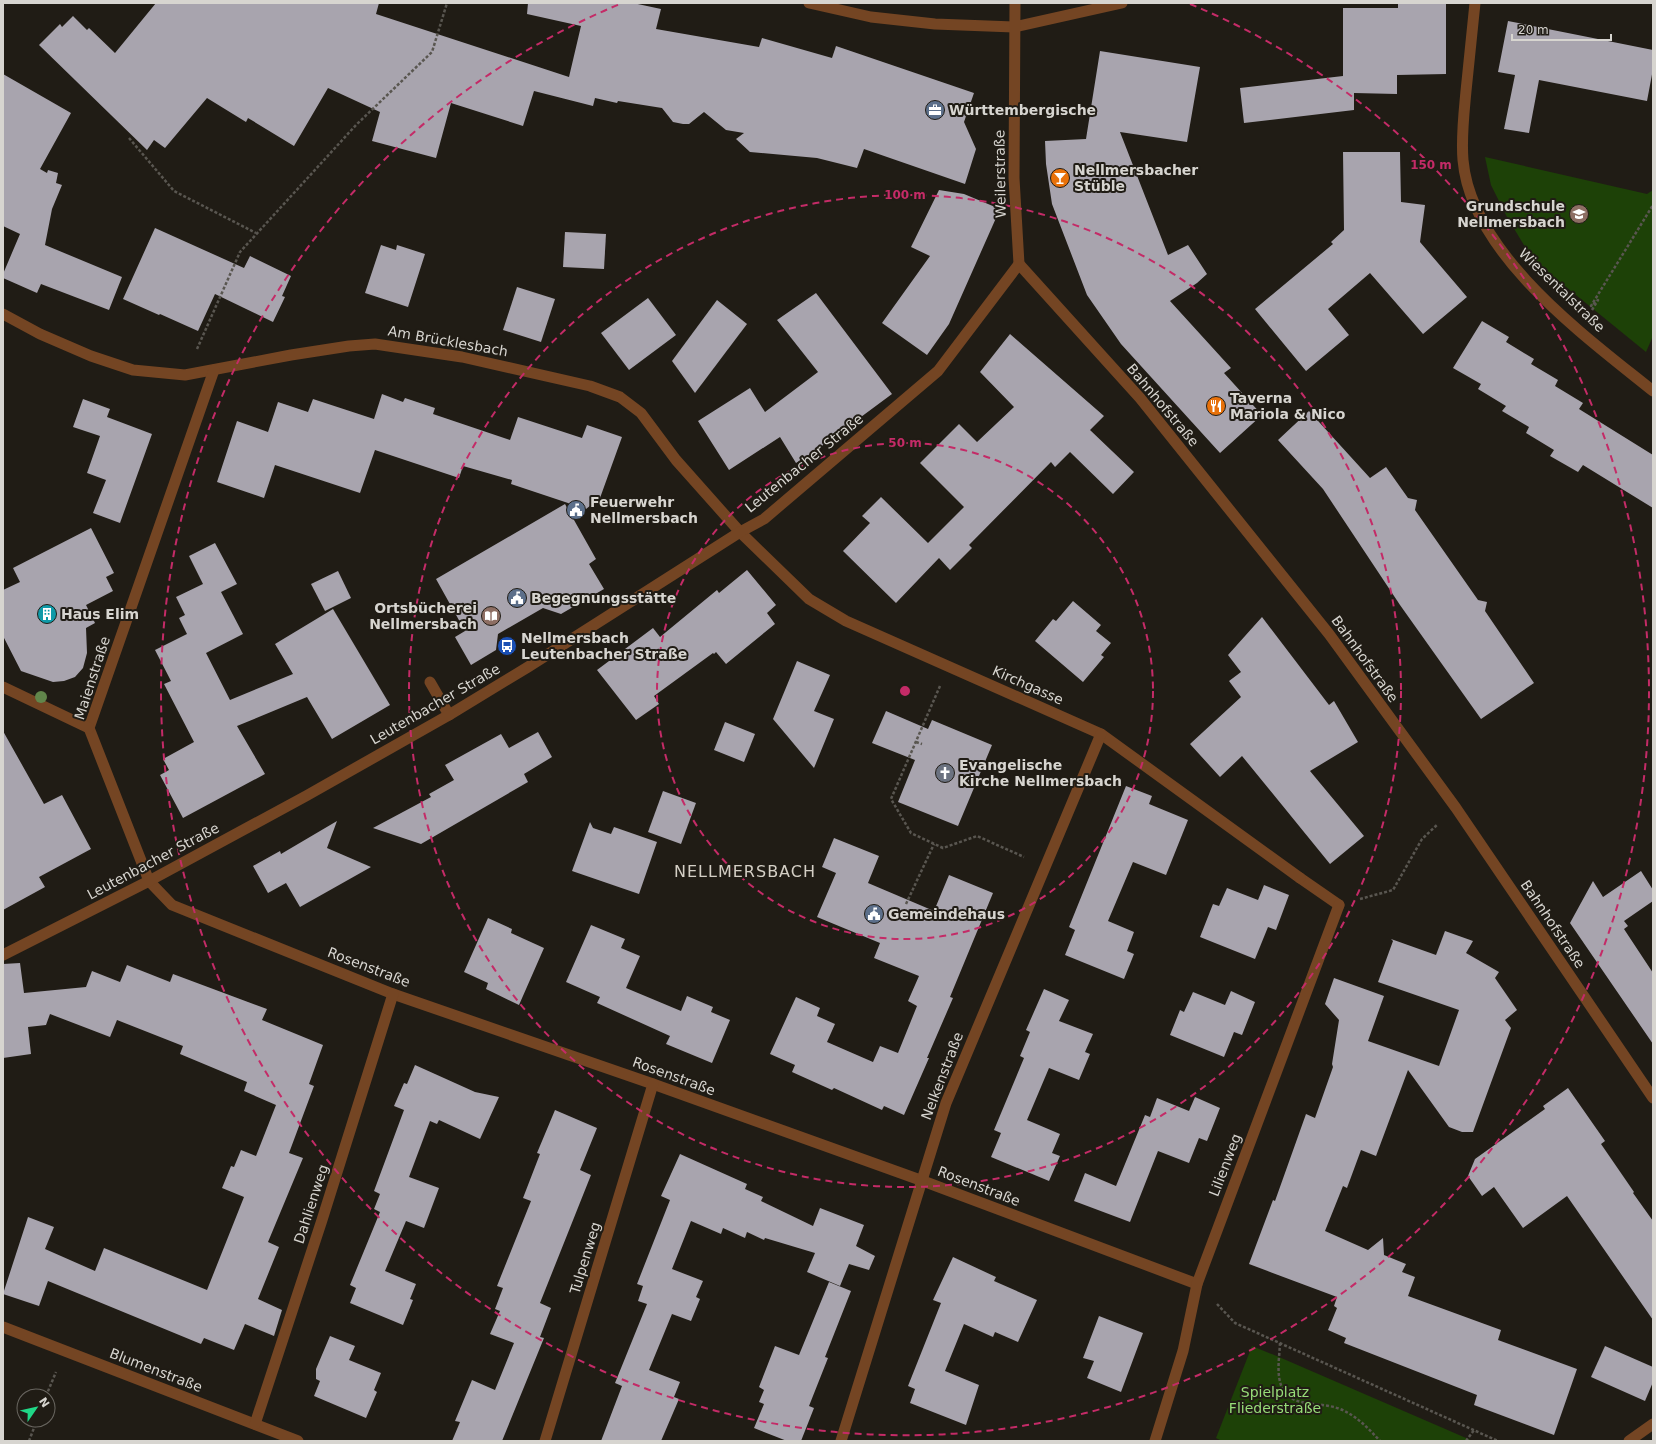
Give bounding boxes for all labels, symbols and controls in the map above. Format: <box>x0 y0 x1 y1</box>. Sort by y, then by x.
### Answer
scale bar <box>1512 16 1611 42</box>
text: 20 m <box>1518 23 1549 37</box>
office icon: Württembergische <box>924 99 946 121</box>
place label: Württembergische <box>949 102 1096 118</box>
street label: Weilerstraße <box>991 130 1009 218</box>
text: 150 m <box>1410 158 1452 172</box>
place label: Nellmersbacher Stüble <box>1074 162 1198 194</box>
bar icon: Nellmersbacher Stüble <box>1049 167 1071 189</box>
text: 100 m <box>884 188 926 202</box>
place label: Grundschule Nellmersbach <box>1457 198 1565 230</box>
school or university icon: Grundschule Nellmersbach <box>1568 203 1590 225</box>
street label: Wiesentalstraße <box>1516 245 1608 335</box>
street label: Am Brücklesbach <box>387 323 509 359</box>
street label: Bahnhofstraße <box>1124 360 1202 450</box>
place label: Taverna Mariola & Nico <box>1230 390 1346 422</box>
restaurant icon: Taverna Mariola & Nico <box>1205 395 1227 417</box>
street label: Leutenbacher Straße <box>742 411 866 515</box>
text: 50 m <box>888 436 922 450</box>
place label: Feuerwehr Nellmersbach <box>590 494 698 526</box>
public building icon: Feuerwehr Nellmersbach <box>565 499 587 521</box>
public building icon: Begegnungsstätte <box>506 587 528 609</box>
place label: Begegnungsstätte <box>531 590 676 606</box>
place label: Ortsbücherei Nellmersbach <box>369 600 477 632</box>
building icon: Haus Elim <box>36 603 58 625</box>
library icon: Ortsbücherei Nellmersbach <box>480 605 502 627</box>
place label: Haus Elim <box>61 606 139 622</box>
street label: Bahnhofstraße <box>1328 613 1402 705</box>
place label: Nellmersbach Leutenbacher Straße <box>521 630 687 662</box>
street label: Maienstraße <box>71 634 113 722</box>
bus stop icon: Nellmersbach Leutenbacher Straße <box>496 635 518 657</box>
street label: Leutenbacher Straße <box>367 660 503 748</box>
street label: Kirchgasse <box>990 662 1066 708</box>
centre of rings <box>898 684 912 698</box>
place label: Evangelische Kirche Nellmersbach <box>959 757 1122 789</box>
church icon: Evangelische Kirche Nellmersbach <box>934 762 956 784</box>
street label: Leutenbacher Straße <box>84 819 222 903</box>
district label: NELLMERSBACH <box>674 862 816 881</box>
street label: Bahnhofstraße <box>1518 877 1588 971</box>
public building icon: Gemeindehaus <box>863 903 885 925</box>
place label: Gemeindehaus <box>888 906 1005 922</box>
street label: Rosenstraße <box>326 944 412 990</box>
street label: Nelkenstraße <box>918 1030 966 1122</box>
street label: Rosenstraße <box>630 1054 718 1098</box>
street label: Lilienweg <box>1206 1131 1244 1199</box>
street label: Dahlienweg <box>291 1162 331 1246</box>
street label: Rosenstraße <box>936 1163 1022 1209</box>
street label: Tulpenweg <box>566 1220 604 1297</box>
street label: Blumenstraße <box>107 1345 205 1395</box>
park label: Spielplatz Fliederstraße <box>1229 1384 1321 1416</box>
north arrow <box>16 1388 56 1428</box>
text: N <box>36 1395 52 1410</box>

